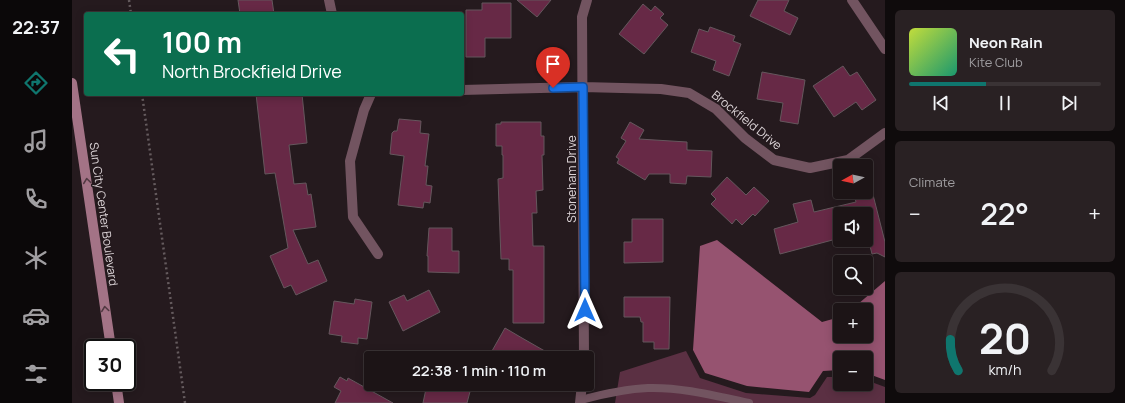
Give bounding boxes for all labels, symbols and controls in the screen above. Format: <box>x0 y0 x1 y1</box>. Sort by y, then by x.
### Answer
text: 22:37 <box>12 15 60 39</box>
text: 100 m <box>162 23 242 61</box>
icon: left <box>96 28 148 80</box>
text: Neon Rain <box>969 32 1043 53</box>
pin <box>536 47 570 88</box>
icon: arrive <box>542 53 564 75</box>
text: Kite Club <box>969 53 1023 71</box>
text: North Brockfield Drive <box>162 59 342 83</box>
icon: directions <box>22 69 50 97</box>
street label: Brockfield Drive <box>708 86 786 154</box>
icon: previous <box>930 92 952 114</box>
icon: pause <box>994 92 1016 114</box>
icon: next <box>1058 92 1080 114</box>
icon: music <box>22 127 50 155</box>
street label: Stoneham Drive <box>563 135 580 223</box>
street label: Sun City Center Boulevard <box>86 141 122 287</box>
north arrow <box>833 159 873 199</box>
map controls <box>833 159 873 391</box>
text: Climate <box>909 173 955 191</box>
one-way arrow <box>83 178 92 184</box>
icon: phone <box>22 185 50 213</box>
text: 22° <box>980 193 1029 234</box>
text: − <box>909 199 921 229</box>
text: + <box>1088 199 1101 229</box>
button: sound <box>833 207 873 247</box>
icon: climate <box>22 244 50 272</box>
button: search <box>833 255 873 295</box>
position arrow <box>564 289 606 331</box>
icon: car <box>22 302 50 330</box>
button: + <box>833 303 873 343</box>
one-way arrow <box>101 306 110 312</box>
text: 20 <box>979 309 1031 365</box>
speed limit sign: 30 <box>84 339 136 391</box>
button: − <box>833 351 873 391</box>
text: km/h <box>988 359 1022 378</box>
icon: filters <box>22 360 50 388</box>
text: 22:38 · 1 min · 110 m <box>412 360 546 381</box>

